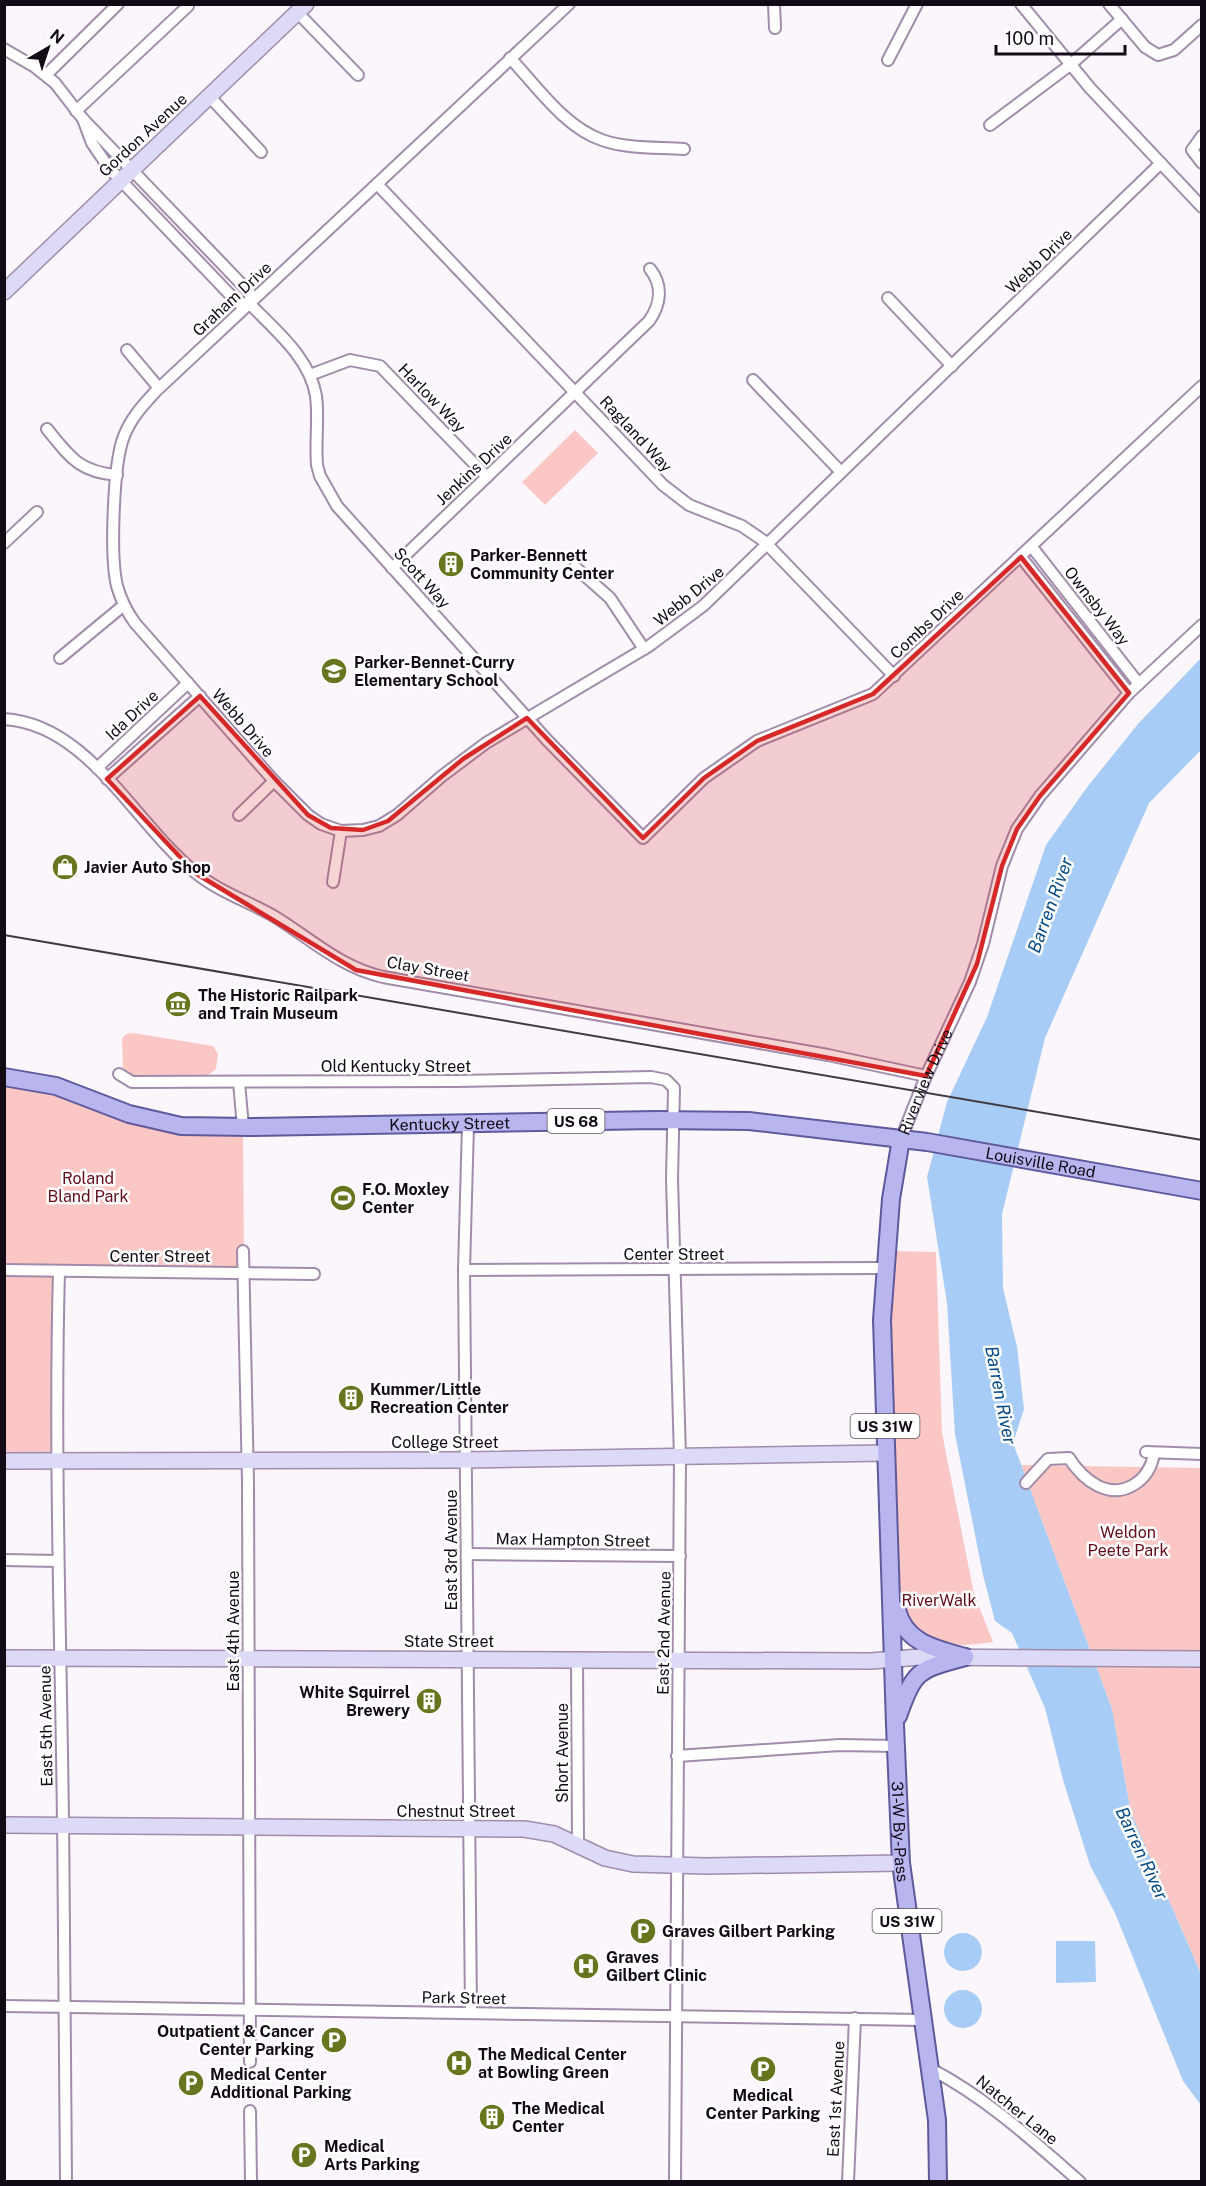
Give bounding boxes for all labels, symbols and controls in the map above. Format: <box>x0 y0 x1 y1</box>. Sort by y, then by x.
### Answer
north arrow <box>18 18 78 78</box>
scale bar <box>996 18 1125 56</box>
text: N <box>46 25 68 48</box>
text: 100 m <box>1005 28 1054 49</box>
street label: Gordon Avenue <box>95 89 191 181</box>
street label: Webb Drive <box>1002 225 1076 297</box>
street label: Graham Drive <box>189 258 275 340</box>
street label: Harlow Way <box>394 360 470 437</box>
street label: Ragland Way <box>596 392 676 476</box>
street label: Jenkins Drive <box>432 429 516 509</box>
street label: Scott Way <box>390 544 454 613</box>
place label: Parker-Bennett Community Center <box>470 546 614 583</box>
building icon: Parker-Bennett Community Center <box>436 549 466 579</box>
street label: Webb Drive <box>650 562 728 630</box>
street label: Ownsby Way <box>1060 563 1134 649</box>
street label: Combs Drive <box>886 585 968 663</box>
place label: Parker-Bennet-Curry Elementary School <box>354 653 515 690</box>
school or university icon: Parker-Bennet-Curry Elementary School <box>319 656 349 686</box>
street label: Webb Drive <box>208 685 278 761</box>
street label: Ida Drive <box>102 686 162 744</box>
shop icon: Javier Auto Shop <box>50 852 80 882</box>
water label: Barren River <box>1023 854 1077 956</box>
place label: Javier Auto Shop <box>84 858 211 877</box>
street label: Clay Street <box>385 952 471 986</box>
place label: The Historic Railpark and Train Museum <box>198 986 358 1023</box>
museum icon: The Historic Railpark and Train Museum <box>163 989 193 1019</box>
street label: Riverview Drive <box>894 1026 956 1138</box>
street label: Old Kentucky Street <box>321 1057 471 1076</box>
road number: US 68 <box>548 1109 604 1133</box>
street label: Kentucky Street <box>389 1113 510 1134</box>
street label: Louisville Road <box>984 1143 1097 1181</box>
park label: Roland Bland Park <box>47 1169 129 1206</box>
place label: F.O. Moxley Center <box>362 1180 449 1217</box>
sports icon: F.O. Moxley Center <box>328 1183 358 1213</box>
street label: Center Street <box>624 1245 724 1264</box>
street label: Center Street <box>110 1247 210 1266</box>
water label: Barren River <box>981 1344 1021 1446</box>
place label: Kummer/Little Recreation Center <box>370 1380 509 1417</box>
building icon: Kummer/Little Recreation Center <box>336 1383 366 1413</box>
road number: US 31W <box>850 1414 920 1438</box>
street label: College Street <box>391 1433 499 1452</box>
street label: East 3rd Avenue <box>442 1489 461 1611</box>
park label: Weldon Peete Park <box>1088 1523 1168 1560</box>
street label: Max Hampton Street <box>496 1529 650 1551</box>
street label: East 4th Avenue <box>224 1571 243 1691</box>
street label: East 2nd Avenue <box>653 1571 675 1695</box>
park label: RiverWalk <box>901 1591 977 1610</box>
street label: State Street <box>404 1632 494 1651</box>
street label: East 5th Avenue <box>35 1665 57 1787</box>
place label: White Squirrel Brewery <box>299 1683 410 1720</box>
building icon: White Squirrel Brewery <box>414 1686 444 1716</box>
street label: Short Avenue <box>553 1703 572 1803</box>
street label: 31-W By-Pass <box>888 1781 913 1883</box>
street label: Chestnut Street <box>397 1802 515 1821</box>
water label: Barren River <box>1111 1803 1173 1903</box>
road number: US 31W <box>872 1909 942 1933</box>
parking icon: Graves Gilbert Parking <box>628 1916 658 1946</box>
place label: Graves Gilbert Parking <box>662 1922 835 1941</box>
place label: Graves Gilbert Clinic <box>606 1948 707 1985</box>
hospital icon: Graves Gilbert Clinic <box>571 1951 601 1981</box>
street label: Park Street <box>421 1988 507 2008</box>
place label: Outpatient & Cancer Center Parking <box>157 2022 314 2059</box>
parking icon: Outpatient & Cancer Center Parking <box>319 2025 349 2055</box>
street label: East 1st Avenue <box>823 2041 849 2157</box>
place label: The Medical Center at Bowling Green <box>478 2045 627 2082</box>
hospital icon: The Medical Center at Bowling Green <box>444 2048 474 2078</box>
parking icon: Medical Center Parking <box>748 2054 778 2084</box>
place label: Medical Center Additional Parking <box>210 2065 352 2102</box>
parking icon: Medical Center Additional Parking <box>176 2068 206 2098</box>
street label: Natcher Lane <box>972 2071 1062 2149</box>
place label: Medical Center Parking <box>706 2086 820 2123</box>
place label: The Medical Center <box>512 2099 605 2136</box>
building icon: The Medical Center <box>477 2102 507 2132</box>
place label: Medical Arts Parking <box>324 2137 420 2174</box>
parking icon: Medical Arts Parking <box>289 2140 319 2170</box>

